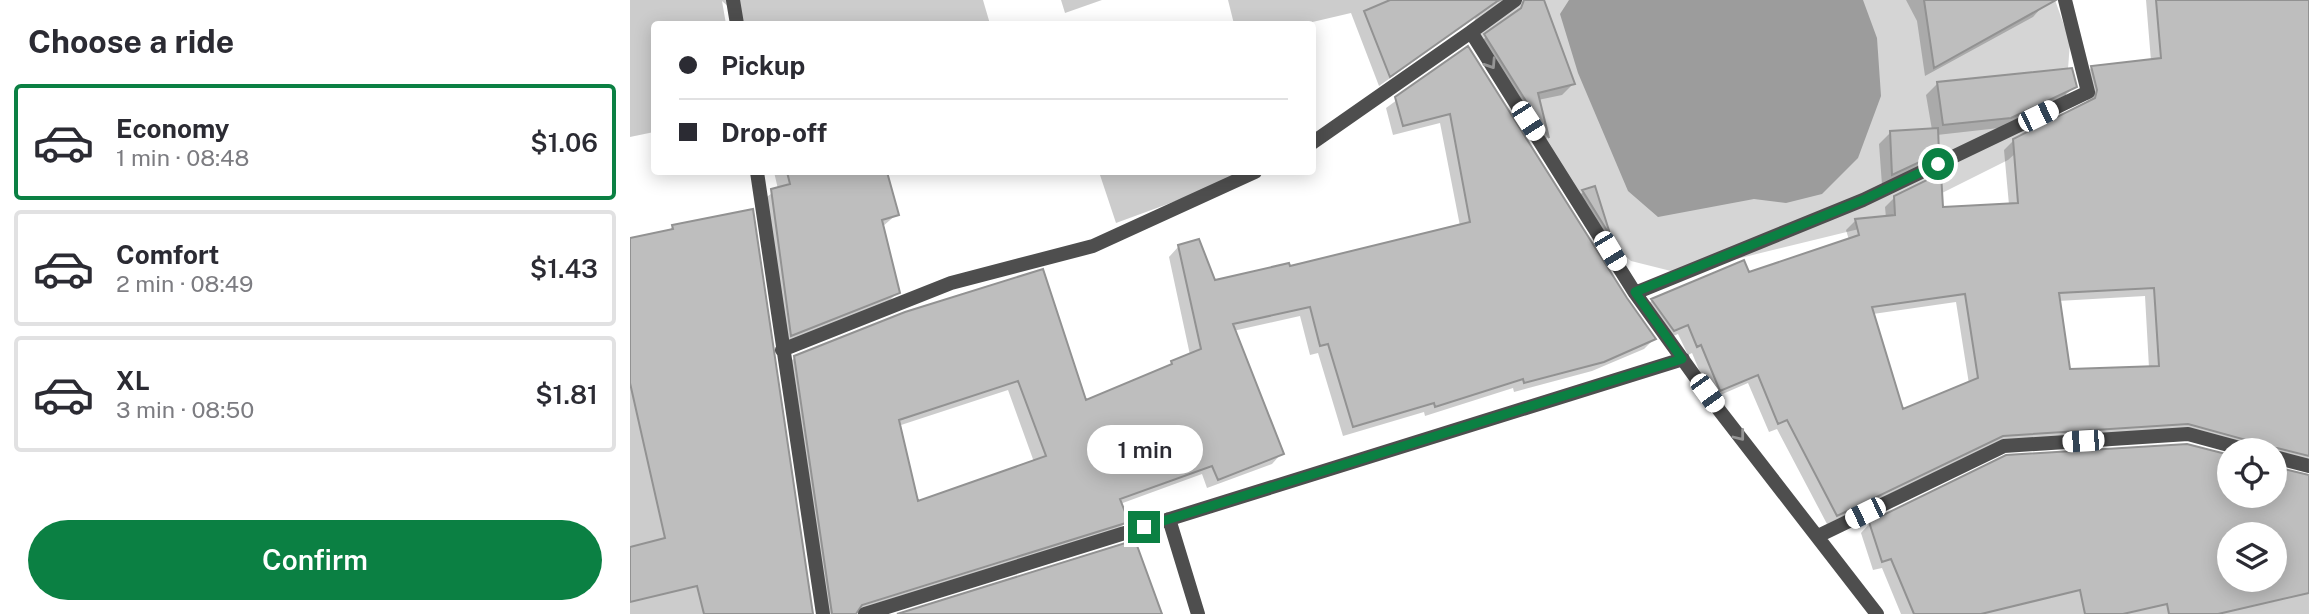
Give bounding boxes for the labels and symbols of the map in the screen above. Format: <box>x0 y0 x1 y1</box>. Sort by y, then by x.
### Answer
one-way arrow <box>1483 56 1496 69</box>
car <box>2015 97 2062 135</box>
car <box>1508 98 1549 144</box>
route start <box>1922 148 1954 180</box>
car <box>1591 228 1630 274</box>
car <box>1687 370 1728 416</box>
callout: 1 min <box>1086 426 1202 475</box>
one-way arrow <box>1732 428 1744 441</box>
car <box>2062 429 2105 453</box>
car <box>1842 494 1889 532</box>
route end <box>1128 511 1160 543</box>

